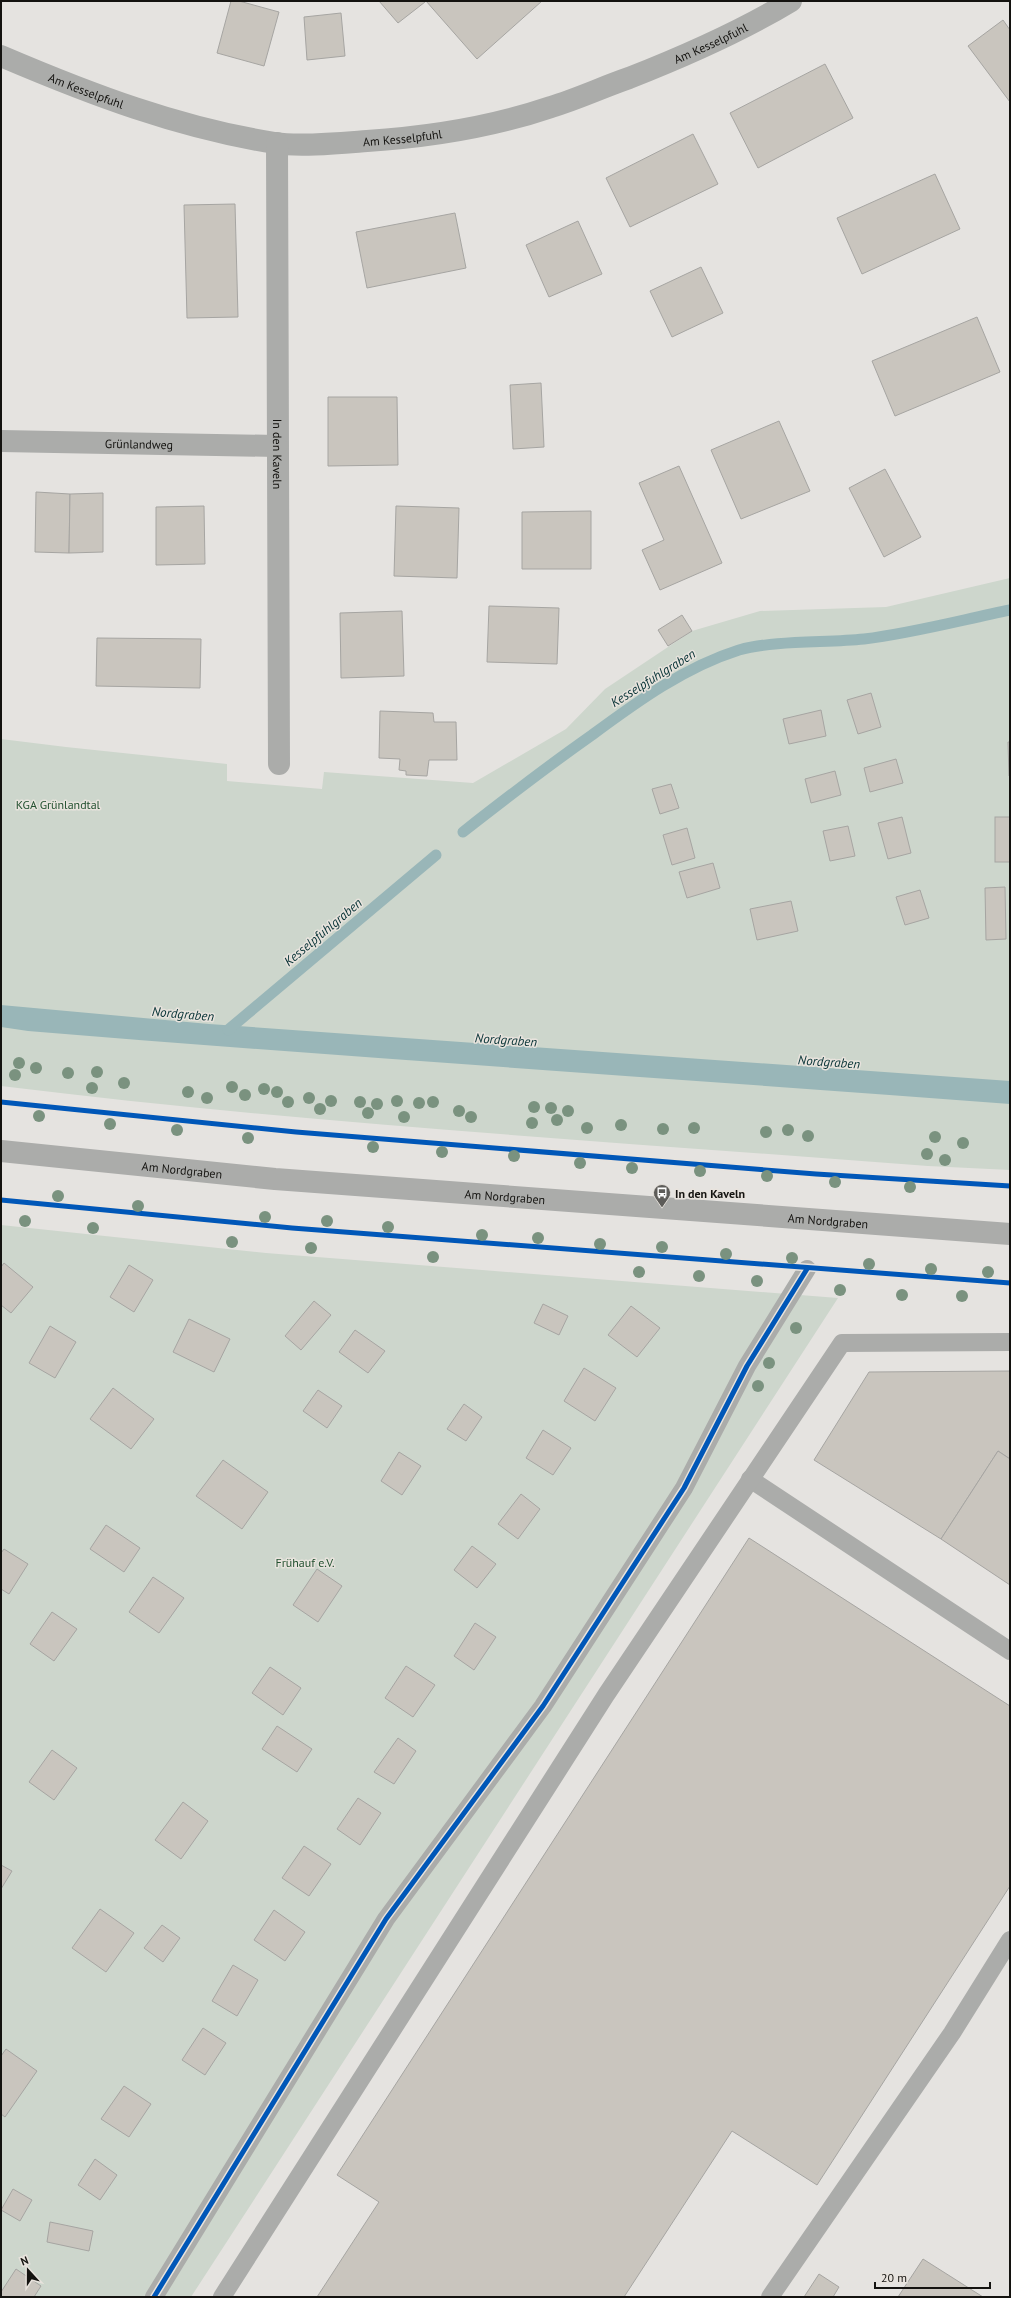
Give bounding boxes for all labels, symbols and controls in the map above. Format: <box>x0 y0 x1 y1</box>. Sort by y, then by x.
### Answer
street label: Am Kesselpfuhl <box>671 19 750 66</box>
street label: Am Kesselpfuhl <box>47 69 126 111</box>
street label: Am Kesselpfuhl <box>362 126 443 149</box>
street label: In den Kaveln <box>270 419 286 489</box>
street label: Grünlandweg <box>105 435 173 452</box>
water label: Kesselpfuhlgraben <box>607 645 699 711</box>
park label: KGA Grünlandtal <box>16 797 101 812</box>
water label: Kesselpfuhlgraben <box>280 894 366 970</box>
water label: Nordgraben <box>151 1003 215 1025</box>
water label: Nordgraben <box>474 1029 538 1051</box>
water label: Nordgraben <box>797 1051 861 1073</box>
street label: Am Nordgraben <box>141 1158 223 1181</box>
bus stop icon: In den Kaveln <box>652 1183 672 1208</box>
street label: Am Nordgraben <box>464 1186 546 1207</box>
place label: In den Kaveln <box>675 1186 745 1201</box>
street label: Am Nordgraben <box>787 1210 869 1231</box>
park label: Frühauf e.V. <box>276 1555 335 1570</box>
north arrow <box>8 2250 48 2290</box>
text: N <box>19 2253 30 2268</box>
scale bar <box>875 2264 990 2290</box>
text: 20 m <box>881 2270 907 2285</box>

